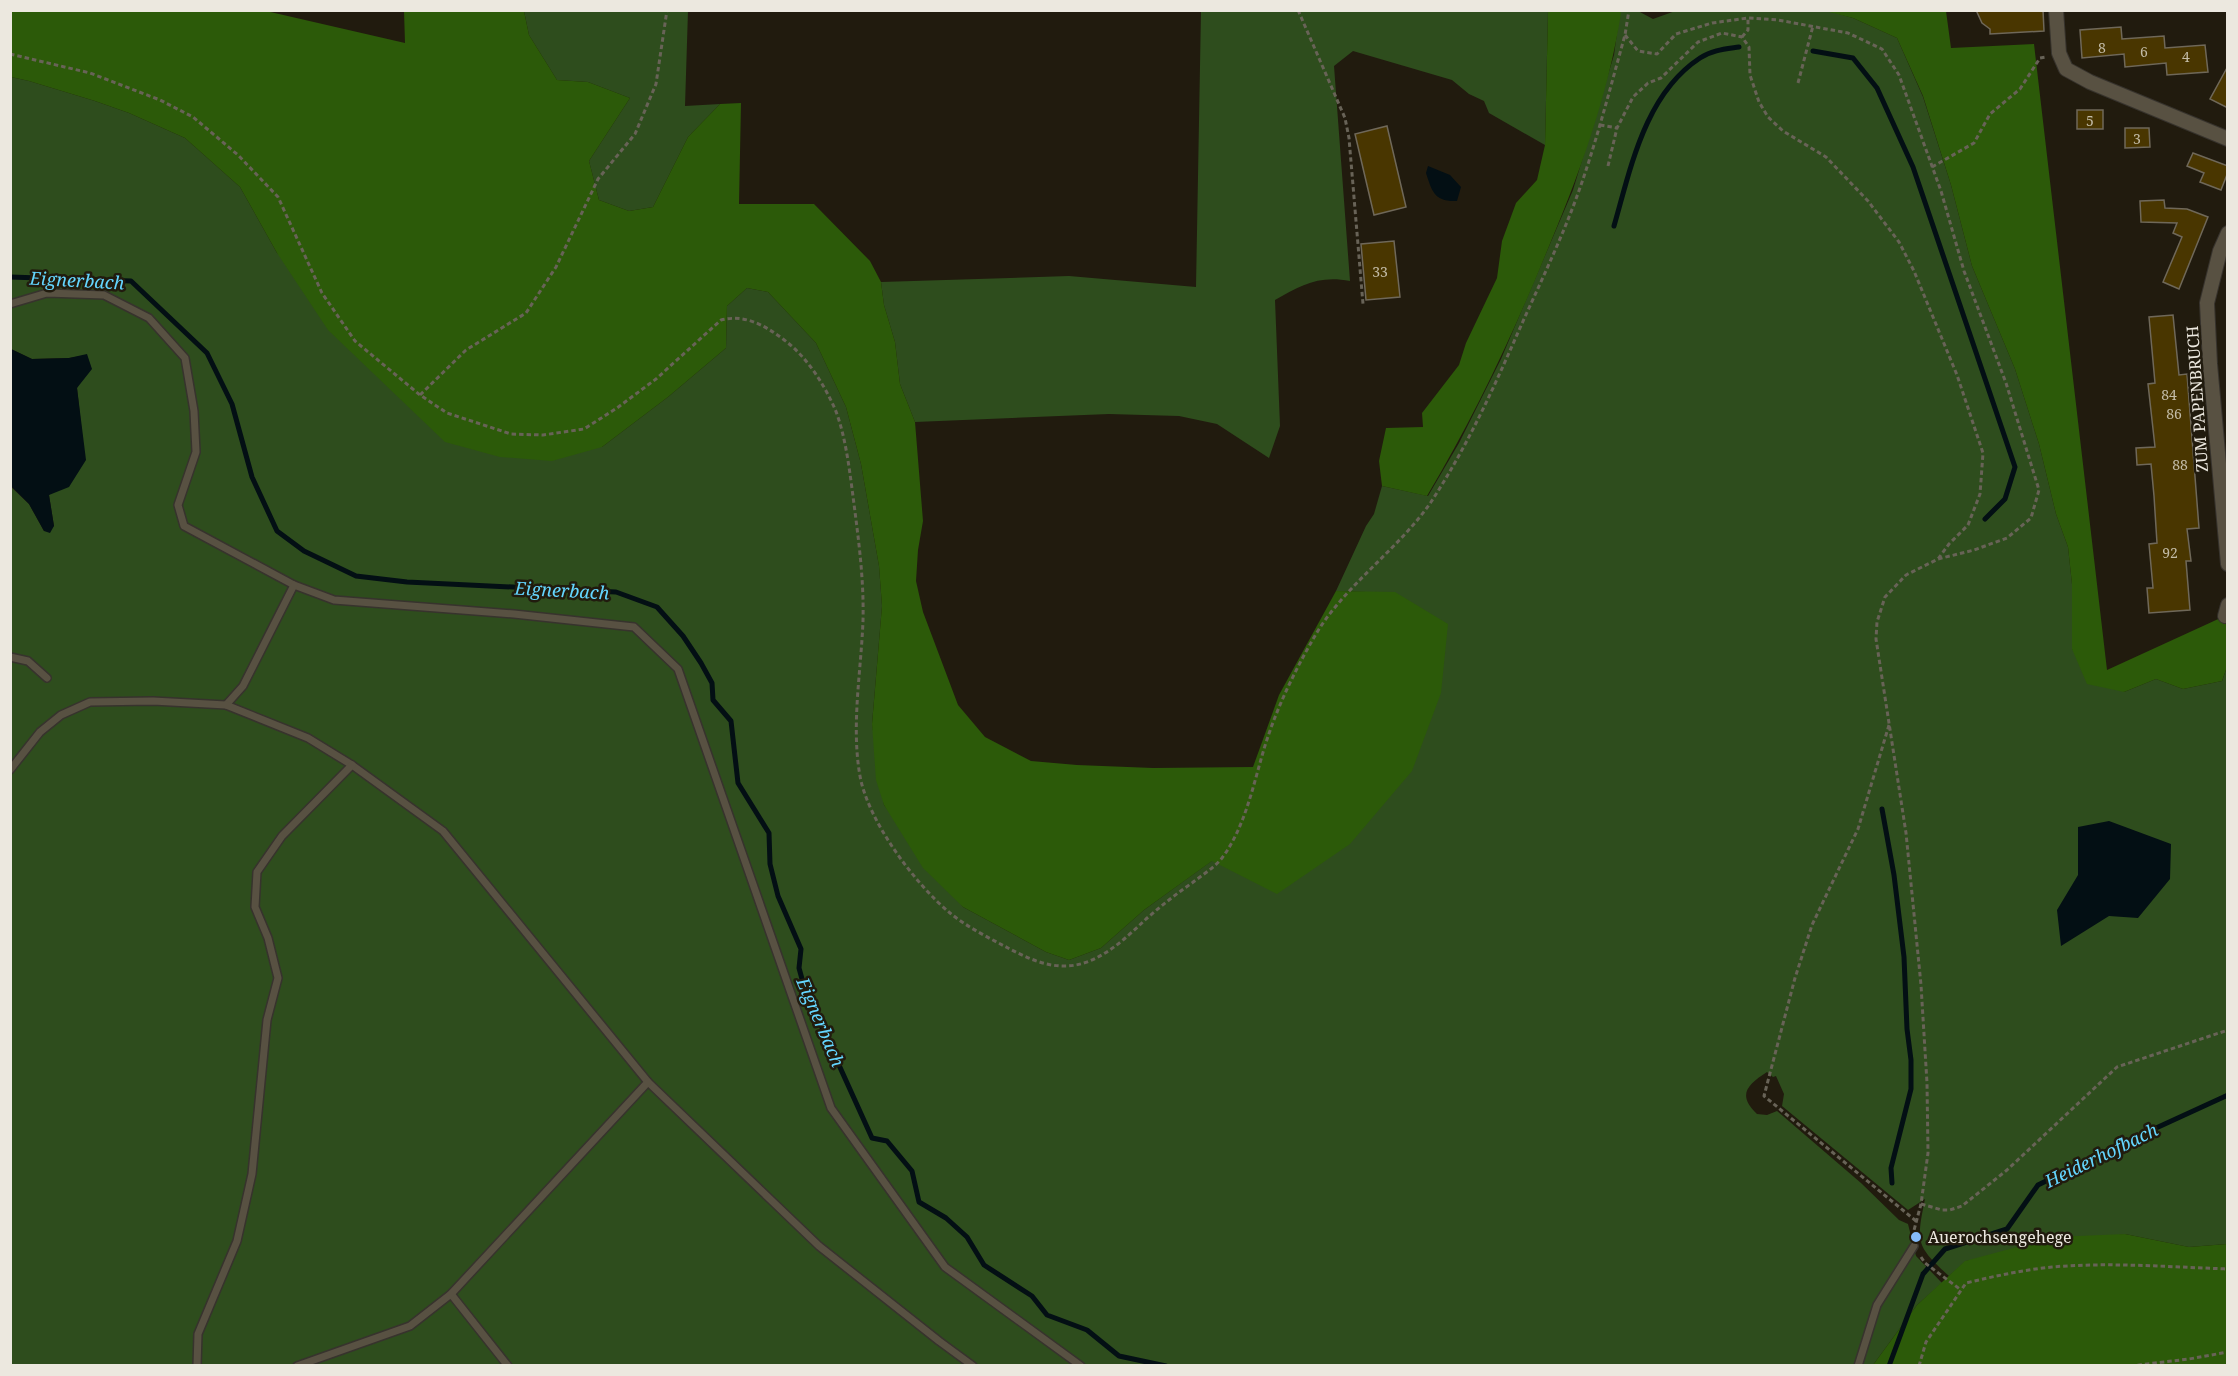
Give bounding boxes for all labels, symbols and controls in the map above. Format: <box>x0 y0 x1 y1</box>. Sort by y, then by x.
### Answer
house number: 8 <box>2098 38 2106 57</box>
house number: 6 <box>2140 42 2148 61</box>
house number: 4 <box>2182 47 2190 66</box>
house number: 5 <box>2086 111 2094 130</box>
house number: 3 <box>2133 129 2141 148</box>
house number: 33 <box>1372 262 1388 281</box>
water label: Eignerbach <box>28 265 125 294</box>
street label: ZUM PAPENBRUCH <box>2181 325 2213 473</box>
house number: 84 <box>2161 385 2177 404</box>
house number: 86 <box>2166 404 2182 423</box>
house number: 88 <box>2172 455 2188 474</box>
house number: 92 <box>2162 543 2178 562</box>
water label: Eignerbach <box>513 575 610 604</box>
water label: Eignerbach <box>791 973 851 1071</box>
water label: Heiderhofbach <box>2039 1117 2162 1193</box>
place label: Auerochsengehege <box>1928 1226 2072 1248</box>
marker: Auerochsengehege <box>1909 1230 1923 1244</box>

